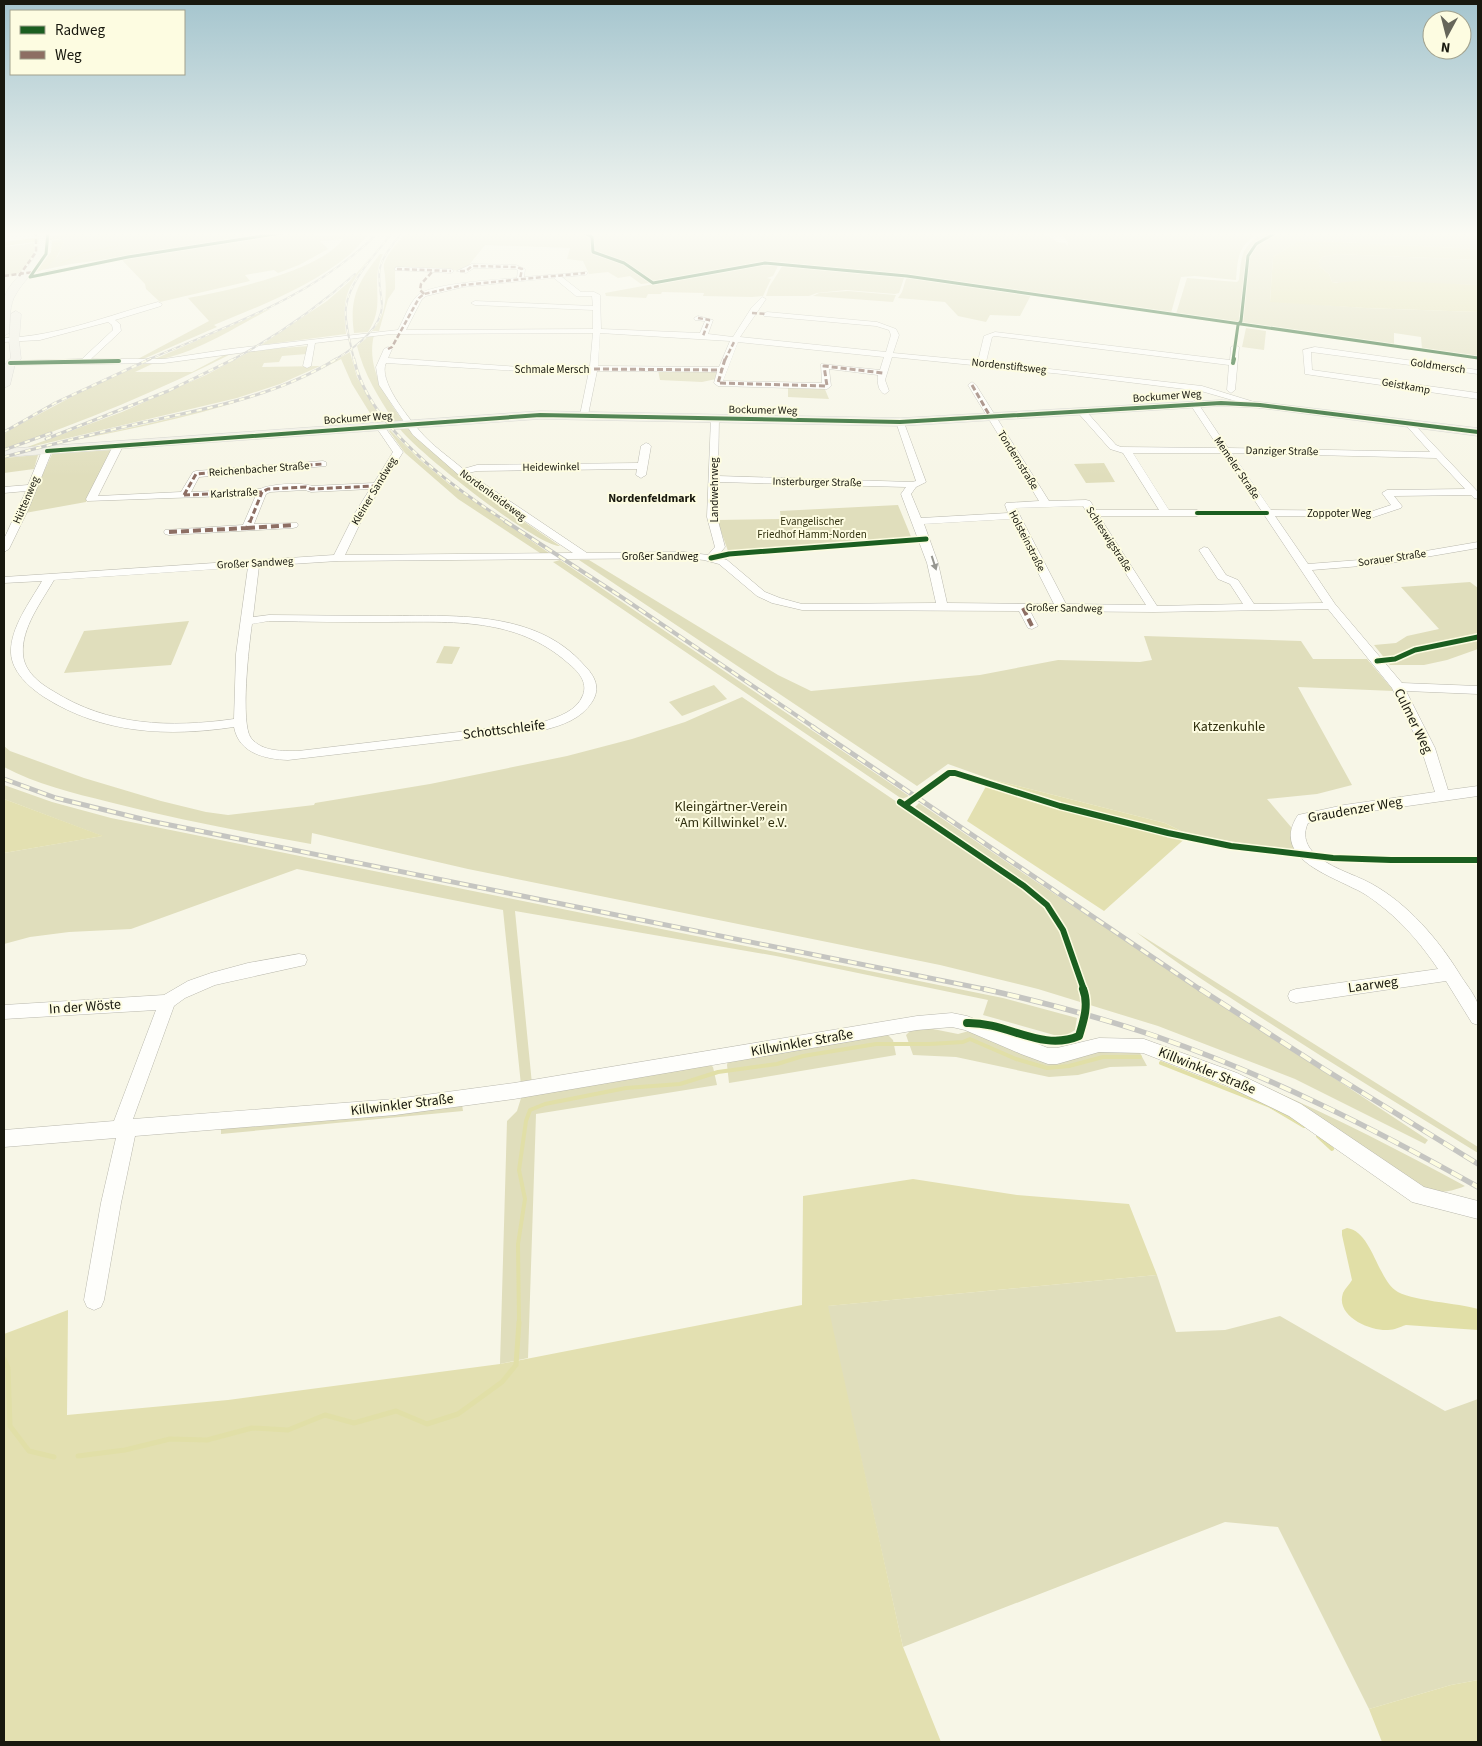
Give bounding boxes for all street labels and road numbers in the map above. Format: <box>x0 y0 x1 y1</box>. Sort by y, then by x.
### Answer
street label: Nordenstiftsweg <box>971 355 1048 377</box>
street label: Goldmersch <box>1409 355 1467 377</box>
street label: Schmale Mersch <box>515 362 589 377</box>
street label: Geistkamp <box>1380 374 1432 398</box>
street label: Bockumer Weg <box>1132 386 1202 406</box>
street label: Bockumer Weg <box>728 402 798 418</box>
street label: Bockumer Weg <box>323 408 393 428</box>
street label: Tondernstraße <box>994 427 1043 493</box>
street label: Memeler Straße <box>1211 434 1264 503</box>
street label: Danziger Straße <box>1245 443 1319 459</box>
street label: Kleiner Sandweg <box>348 454 401 528</box>
street label: Landwehrweg <box>707 457 722 523</box>
street label: Reichenbacher Straße <box>208 458 310 480</box>
street label: Heidewinkel <box>522 459 580 475</box>
street label: Nordenheideweg <box>457 466 530 525</box>
street label: Hüttenweg <box>9 473 43 526</box>
street label: Insterburger Straße <box>772 474 862 490</box>
street label: Karlstraße <box>210 484 259 502</box>
street label: Schleswigstraße <box>1082 504 1136 575</box>
street label: Zoppoter Weg <box>1307 506 1372 521</box>
street label: Holsteinstraße <box>1005 508 1049 575</box>
street label: Sorauer Straße <box>1357 546 1428 570</box>
street label: Großer Sandweg <box>622 549 699 564</box>
street label: Großer Sandweg <box>216 553 294 572</box>
street label: Großer Sandweg <box>1026 600 1103 616</box>
street label: Culmer Weg <box>1389 685 1437 757</box>
street label: Schottschleife <box>462 715 546 745</box>
street label: Graudenzer Weg <box>1306 792 1404 828</box>
street label: Laarweg <box>1347 972 1399 998</box>
street label: In der Wöste <box>48 995 122 1019</box>
street label: Killwinkler Straße <box>749 1024 855 1062</box>
street label: Killwinkler Straße <box>1155 1042 1259 1100</box>
street label: Killwinkler Straße <box>349 1089 455 1121</box>

